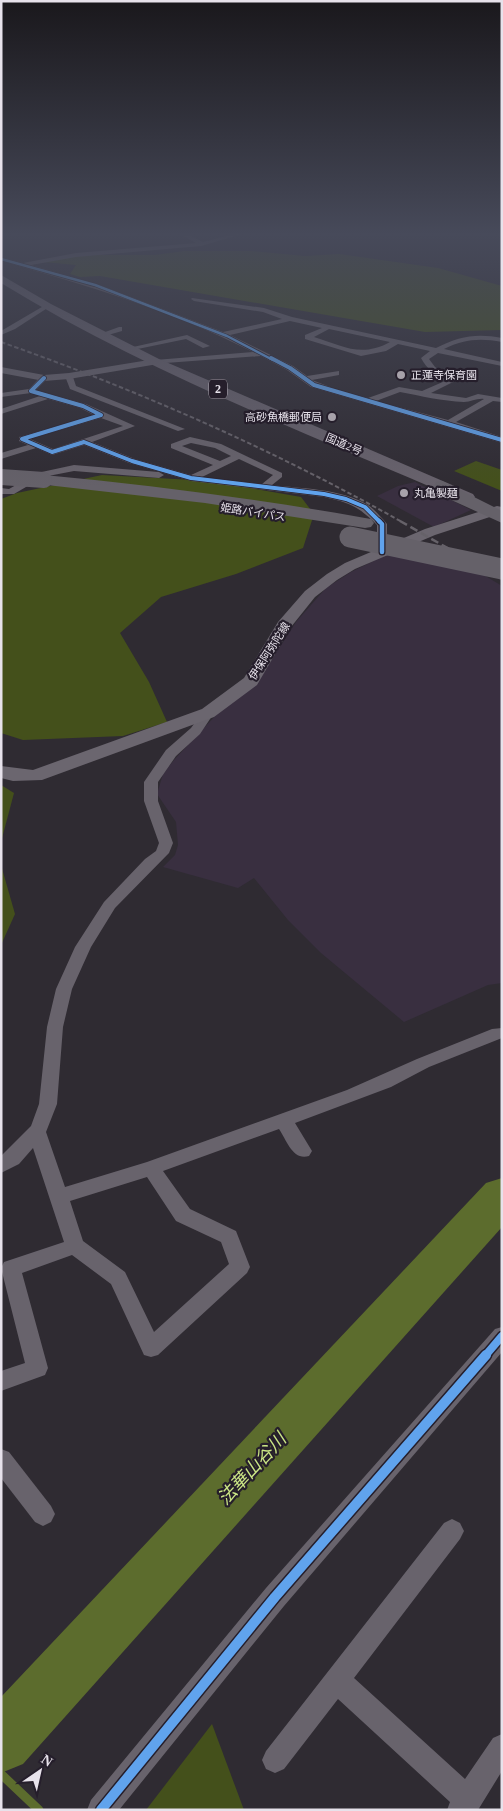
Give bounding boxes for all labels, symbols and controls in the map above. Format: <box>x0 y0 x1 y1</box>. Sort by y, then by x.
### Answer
marker: 正蓮寺保育園 <box>395 369 407 381</box>
place label: 正蓮寺保育園 <box>411 369 477 381</box>
road number: 2 <box>209 379 227 398</box>
place label: 高砂魚橋郵便局 <box>245 411 322 423</box>
marker: 高砂魚橋郵便局 <box>326 411 338 423</box>
street label: 国道2号 <box>324 431 364 457</box>
marker: 丸亀製麺 <box>398 487 410 499</box>
place label: 丸亀製麺 <box>414 487 458 499</box>
street label: 姫路バイパス <box>220 501 286 523</box>
street label: 伊保阿弥陀線 <box>246 620 292 682</box>
water label: 法華山谷川 <box>214 1428 291 1509</box>
north arrow <box>15 1746 65 1796</box>
text: N <box>39 1752 55 1770</box>

